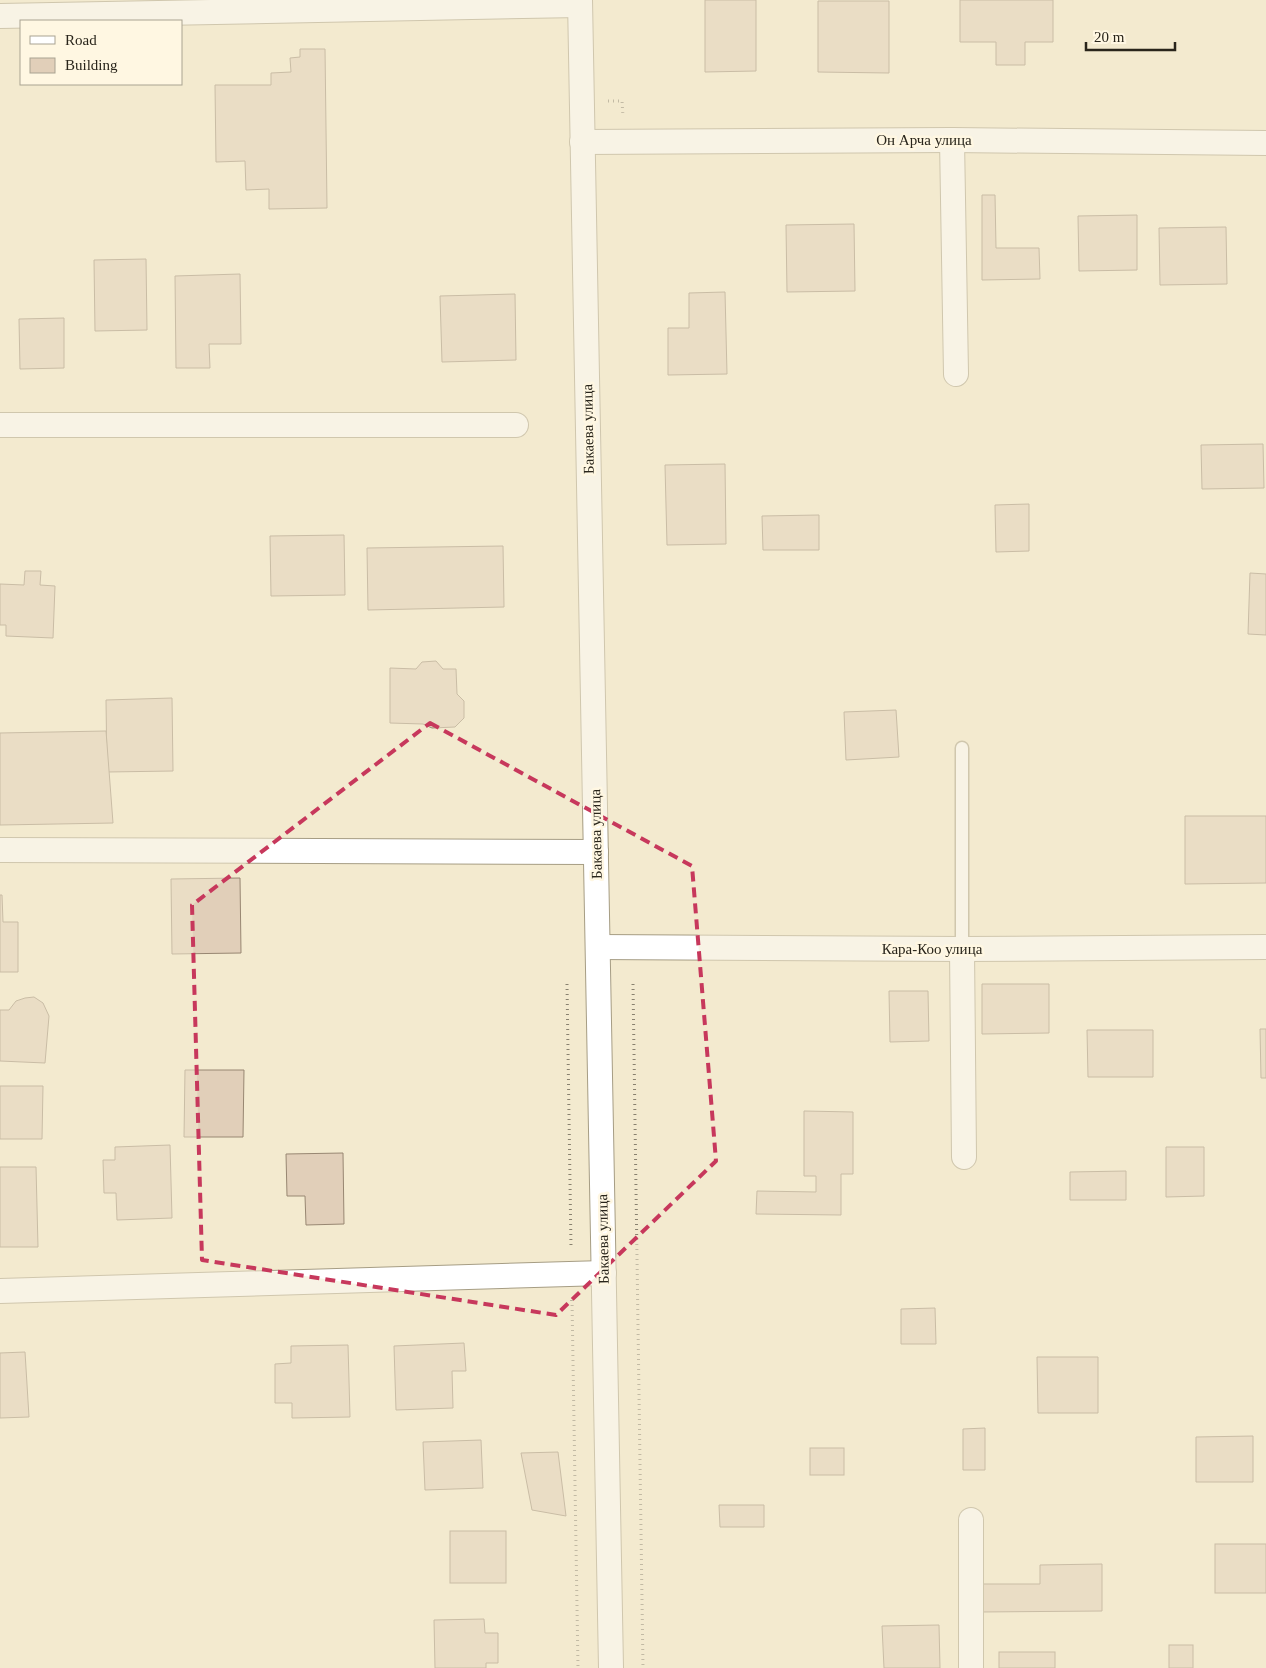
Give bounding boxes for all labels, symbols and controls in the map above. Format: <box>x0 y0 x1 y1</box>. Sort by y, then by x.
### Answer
legend <box>20 20 182 85</box>
scale bar <box>1086 20 1175 52</box>
text: 20 m <box>1094 29 1125 45</box>
text: Road <box>65 32 97 48</box>
text: Building <box>65 57 118 73</box>
street label: Он Арча улица <box>876 132 972 148</box>
street label: Бакаева улица <box>579 384 597 474</box>
street label: Бакаева улица <box>587 789 605 879</box>
street label: Кара-Коо улица <box>882 941 983 957</box>
street label: Бакаева улица <box>594 1194 612 1284</box>

